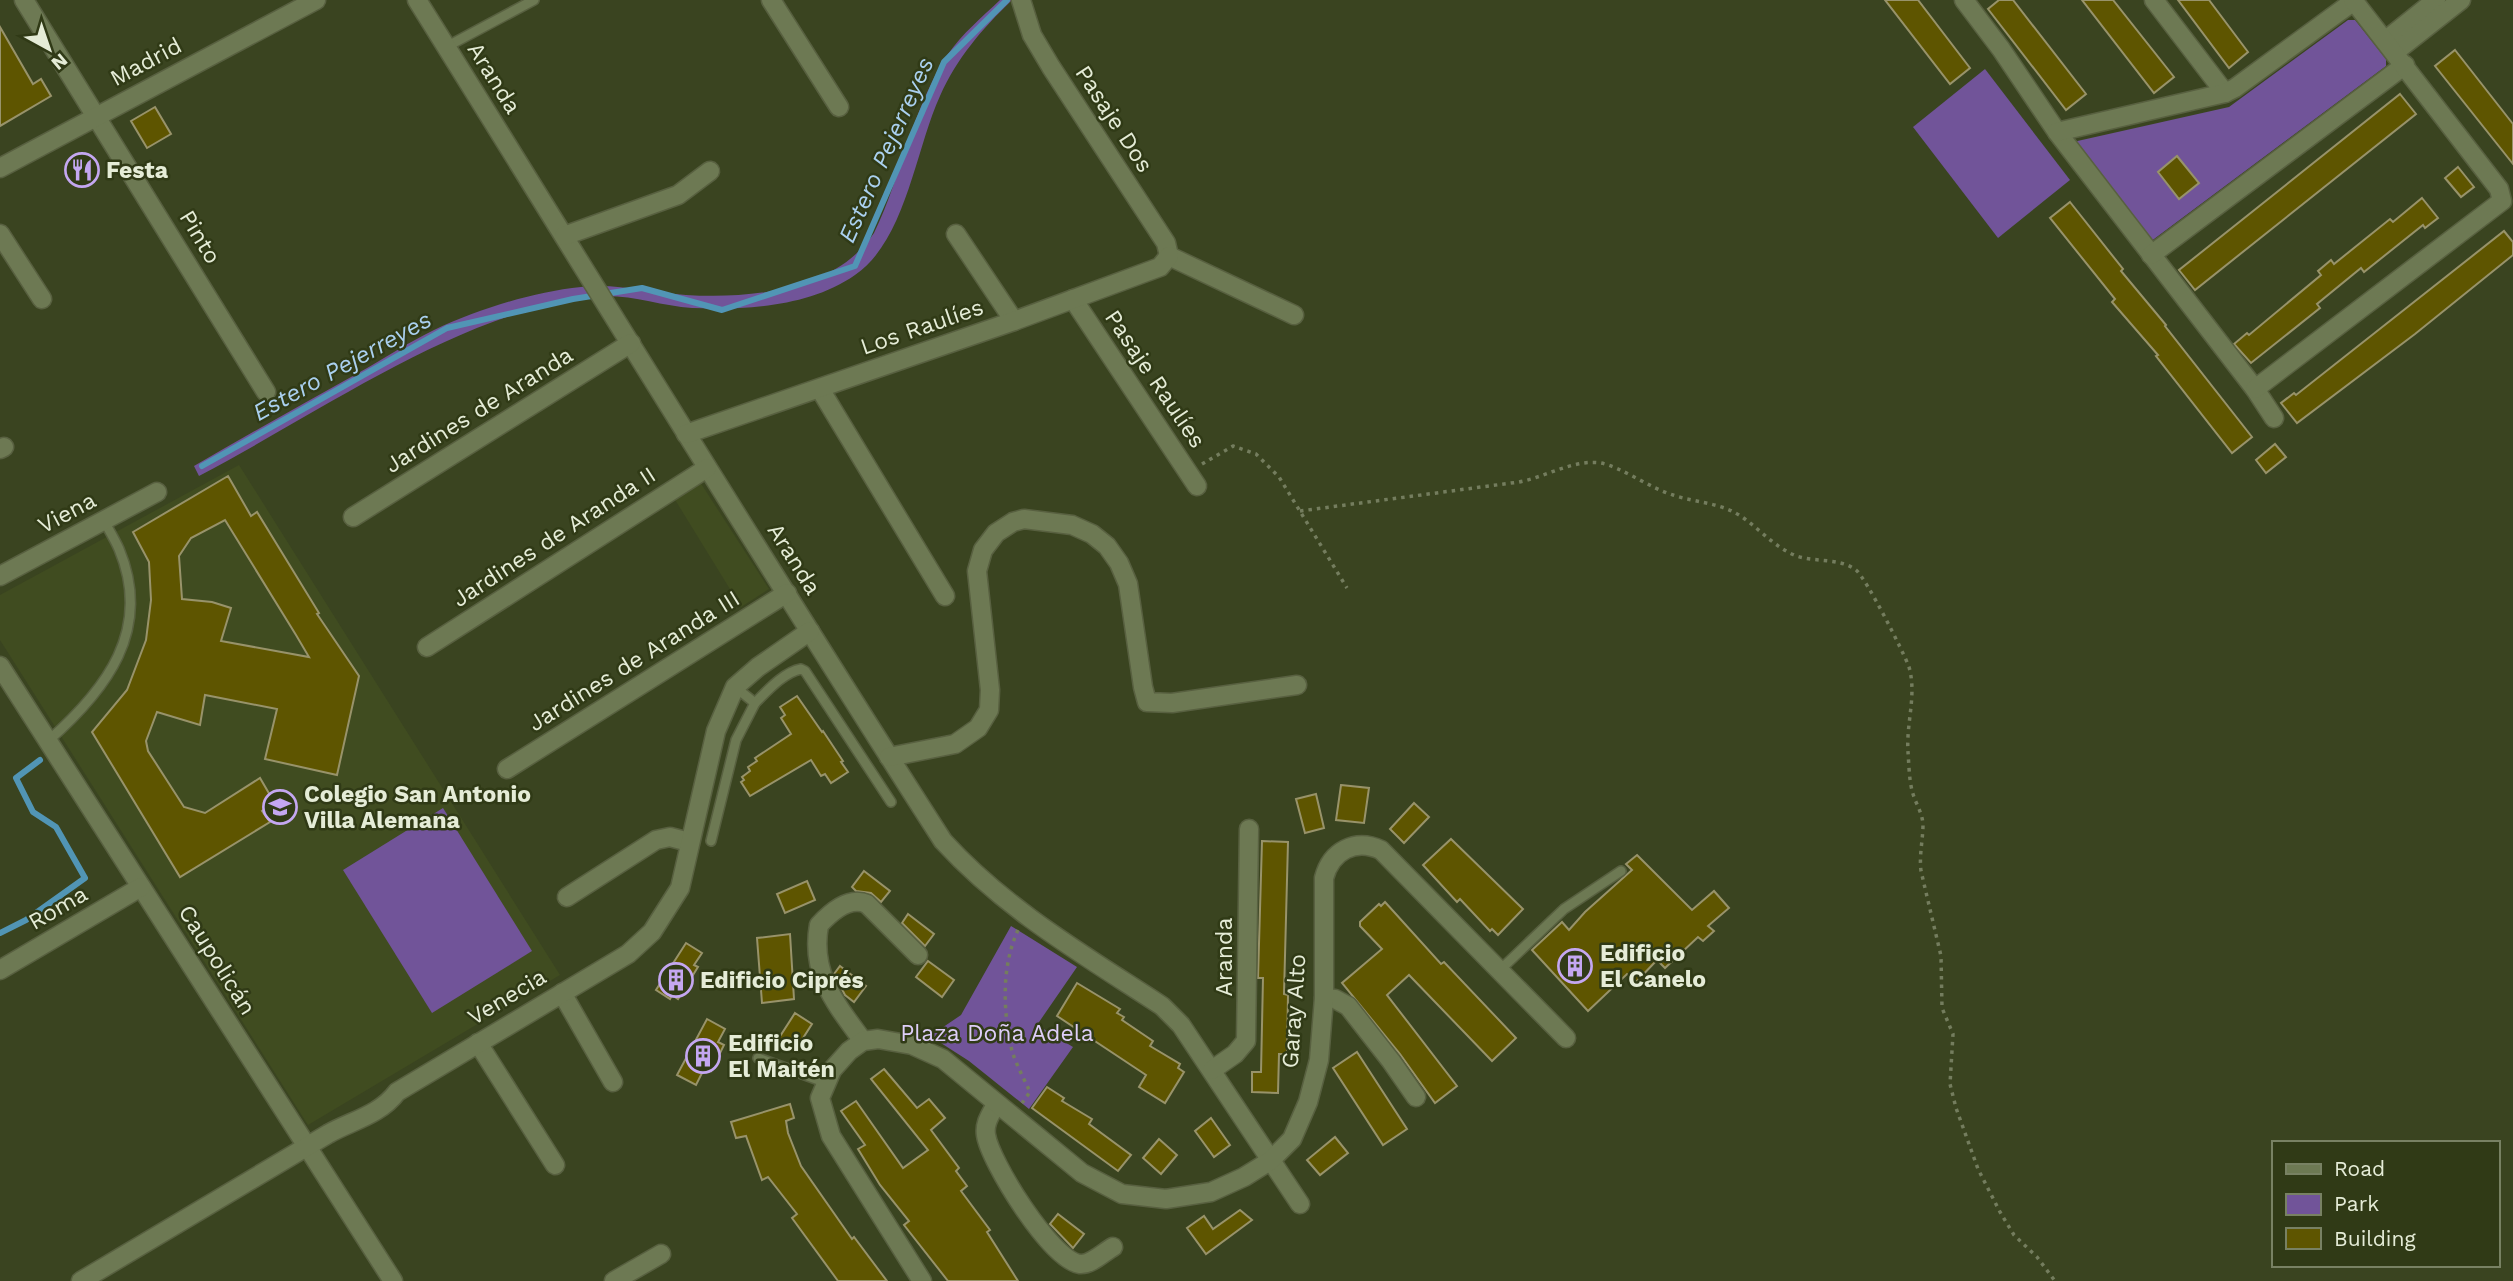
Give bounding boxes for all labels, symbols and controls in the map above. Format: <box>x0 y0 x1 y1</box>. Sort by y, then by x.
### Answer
north arrow <box>14 14 84 84</box>
street label: Madrid <box>106 32 186 92</box>
street label: Aranda <box>462 37 526 119</box>
text: N <box>47 48 72 75</box>
water label: Estero Pejerreyes <box>833 53 939 247</box>
street label: Pasaje Dos <box>1069 61 1159 177</box>
restaurant icon: Festa <box>63 151 101 189</box>
place label: Festa <box>106 157 169 184</box>
street label: Pinto <box>174 205 226 269</box>
street label: Los Raulíes <box>857 293 987 361</box>
water label: Estero Pejerreyes <box>248 305 436 427</box>
street label: Pasaje Raulíes <box>1099 305 1211 453</box>
street label: Jardines de Aranda <box>380 341 578 479</box>
street label: Jardines de Aranda II <box>447 461 661 613</box>
street label: Viena <box>33 487 101 539</box>
street label: Aranda <box>762 518 826 600</box>
street label: Jardines de Aranda III <box>523 585 745 737</box>
place label: Colegio San Antonio Villa Alemana <box>304 781 531 834</box>
school or university icon: Colegio San Antonio Villa Alemana <box>261 788 299 826</box>
street label: Roma <box>24 880 92 936</box>
street label: Caupolicán <box>173 900 261 1020</box>
street label: Aranda <box>1211 918 1238 996</box>
place label: Edificio El Canelo <box>1600 940 1706 993</box>
building icon: Edificio El Canelo <box>1556 947 1594 985</box>
street label: Garay Alto <box>1277 953 1311 1069</box>
building icon: Edificio Ciprés <box>657 961 695 999</box>
street label: Venecia <box>463 963 551 1031</box>
place label: Edificio Ciprés <box>700 967 864 994</box>
park label: Plaza Doña Adela <box>900 1020 1094 1047</box>
place label: Edificio El Maitén <box>728 1030 835 1083</box>
building icon: Edificio El Maitén <box>684 1037 722 1075</box>
legend <box>2272 1141 2499 1267</box>
text: Road <box>2334 1156 2385 1181</box>
text: Park <box>2334 1191 2379 1216</box>
text: Building <box>2334 1226 2416 1251</box>

